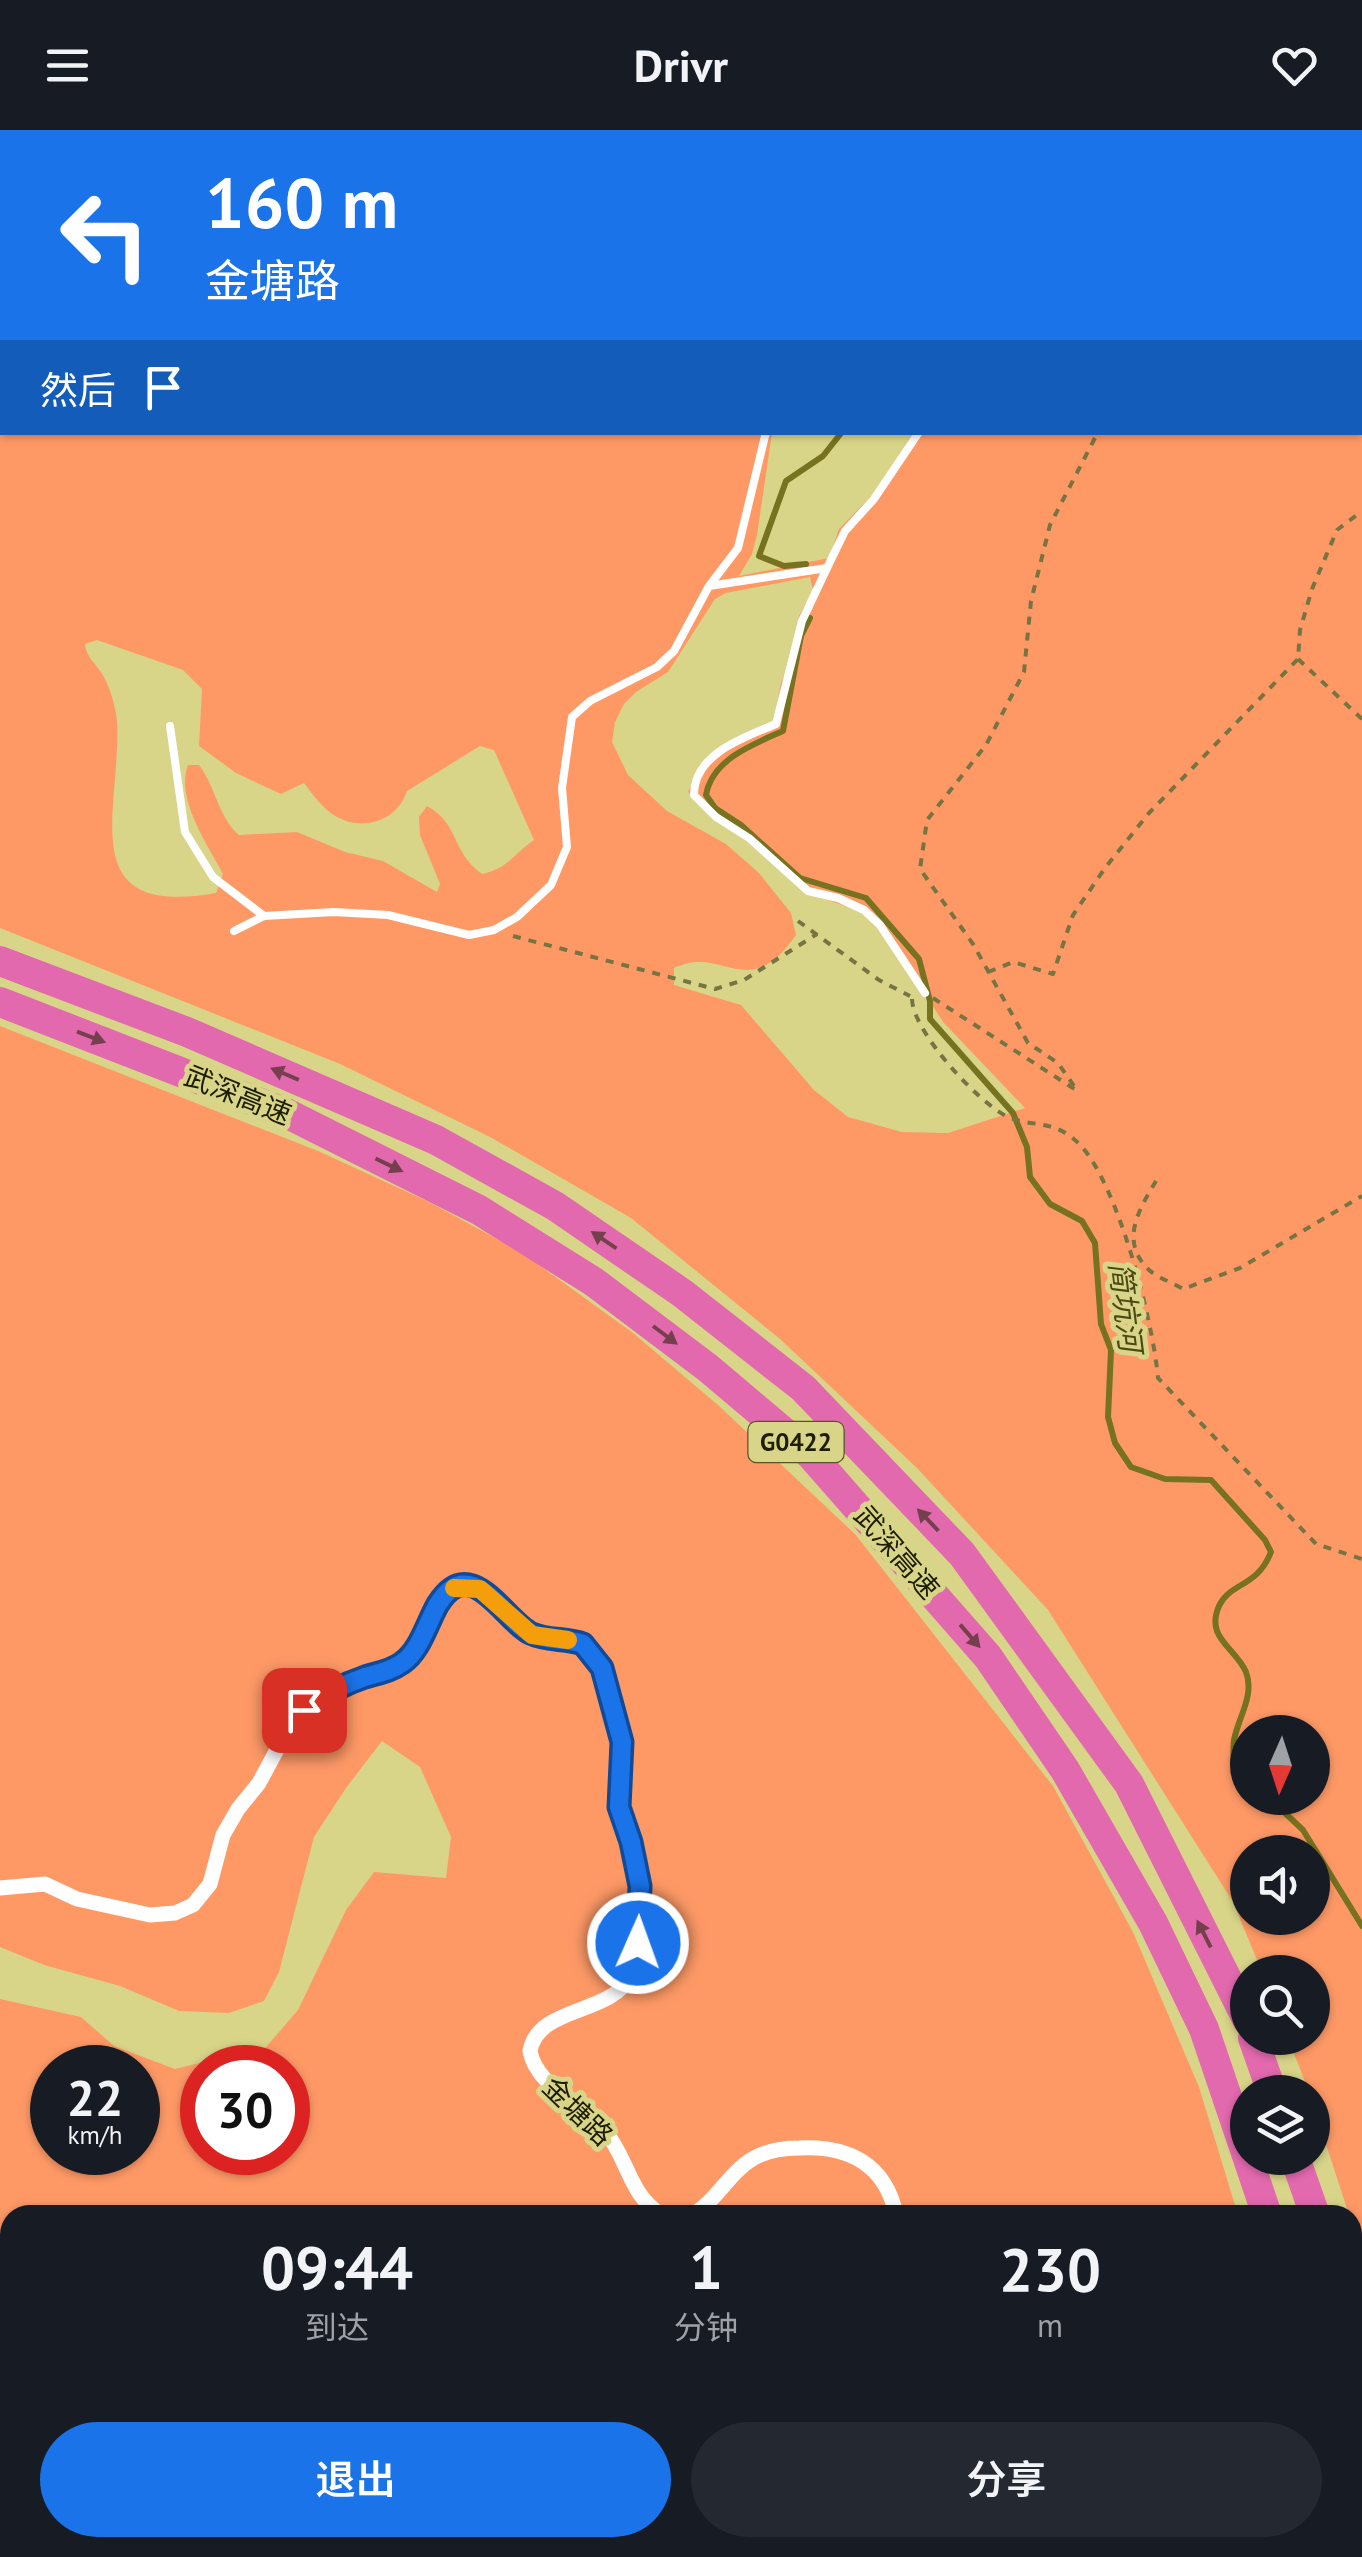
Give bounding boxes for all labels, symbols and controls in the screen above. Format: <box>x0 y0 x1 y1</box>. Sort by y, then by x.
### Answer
text: Drivr <box>634 36 728 94</box>
icon: menu <box>40 38 95 93</box>
icon: heart <box>1267 38 1322 93</box>
text: 160 m <box>205 157 398 247</box>
icon: left <box>40 170 170 300</box>
text: 金塘路 <box>205 251 340 309</box>
icon: arrive <box>136 360 191 415</box>
text: 然后 <box>40 365 116 414</box>
one-way arrow <box>76 1029 106 1045</box>
street label: 武深高速 <box>179 1056 297 1133</box>
one-way arrow <box>270 1066 300 1082</box>
one-way arrow <box>375 1156 404 1173</box>
one-way arrow <box>591 1231 617 1250</box>
water label: 简坑河 <box>1102 1260 1152 1359</box>
one-way arrow <box>652 1325 678 1345</box>
road number: G0422 <box>748 1422 844 1462</box>
street label: 武深高速 <box>847 1497 948 1606</box>
one-way arrow <box>917 1508 940 1532</box>
one-way arrow <box>959 1623 981 1648</box>
pin <box>262 1668 347 1753</box>
icon: arrive <box>277 1683 332 1738</box>
north arrow <box>1230 1715 1330 1815</box>
map controls <box>1230 1715 1330 2175</box>
button: sound <box>1230 1835 1330 1935</box>
position arrow <box>586 1891 690 1995</box>
one-way arrow <box>1196 1919 1213 1948</box>
button: search <box>1230 1955 1330 2055</box>
speed limit sign: 30 <box>180 2045 310 2175</box>
text: 22 <box>67 2065 123 2130</box>
street label: 金塘路 <box>535 2068 621 2153</box>
button: layers <box>1230 2075 1330 2175</box>
text: km/h <box>68 2119 122 2151</box>
text: 09:44 <box>261 2228 413 2306</box>
text: 1 <box>689 2228 723 2306</box>
text: 230 <box>999 2230 1101 2308</box>
text: m <box>1037 2304 1063 2346</box>
text: 到达 <box>305 2306 369 2348</box>
text: 分钟 <box>674 2306 738 2348</box>
button: 退出 <box>40 2422 671 2537</box>
button: 分享 <box>691 2422 1322 2537</box>

